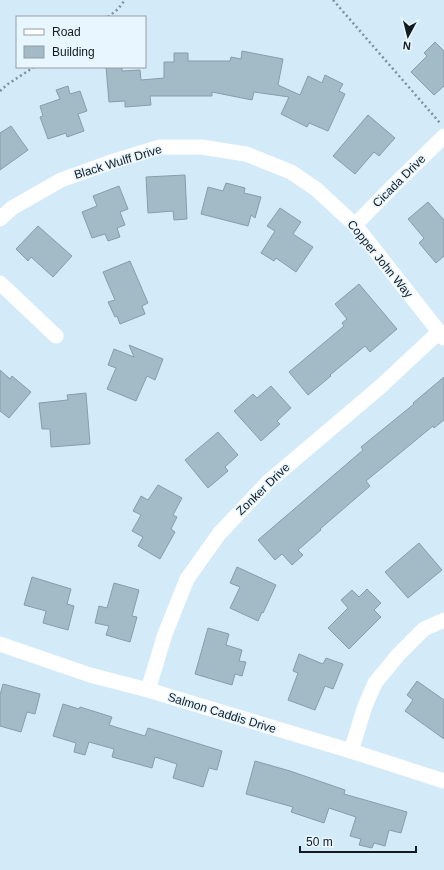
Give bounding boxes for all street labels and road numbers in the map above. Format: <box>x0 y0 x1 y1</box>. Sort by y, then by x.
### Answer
street label: Black Wulff Drive <box>72 142 164 182</box>
street label: Cicada Drive <box>370 152 428 210</box>
street label: Copper John Way <box>344 217 416 301</box>
street label: Zonker Drive <box>233 460 293 518</box>
street label: Salmon Caddis Drive <box>166 690 278 736</box>

